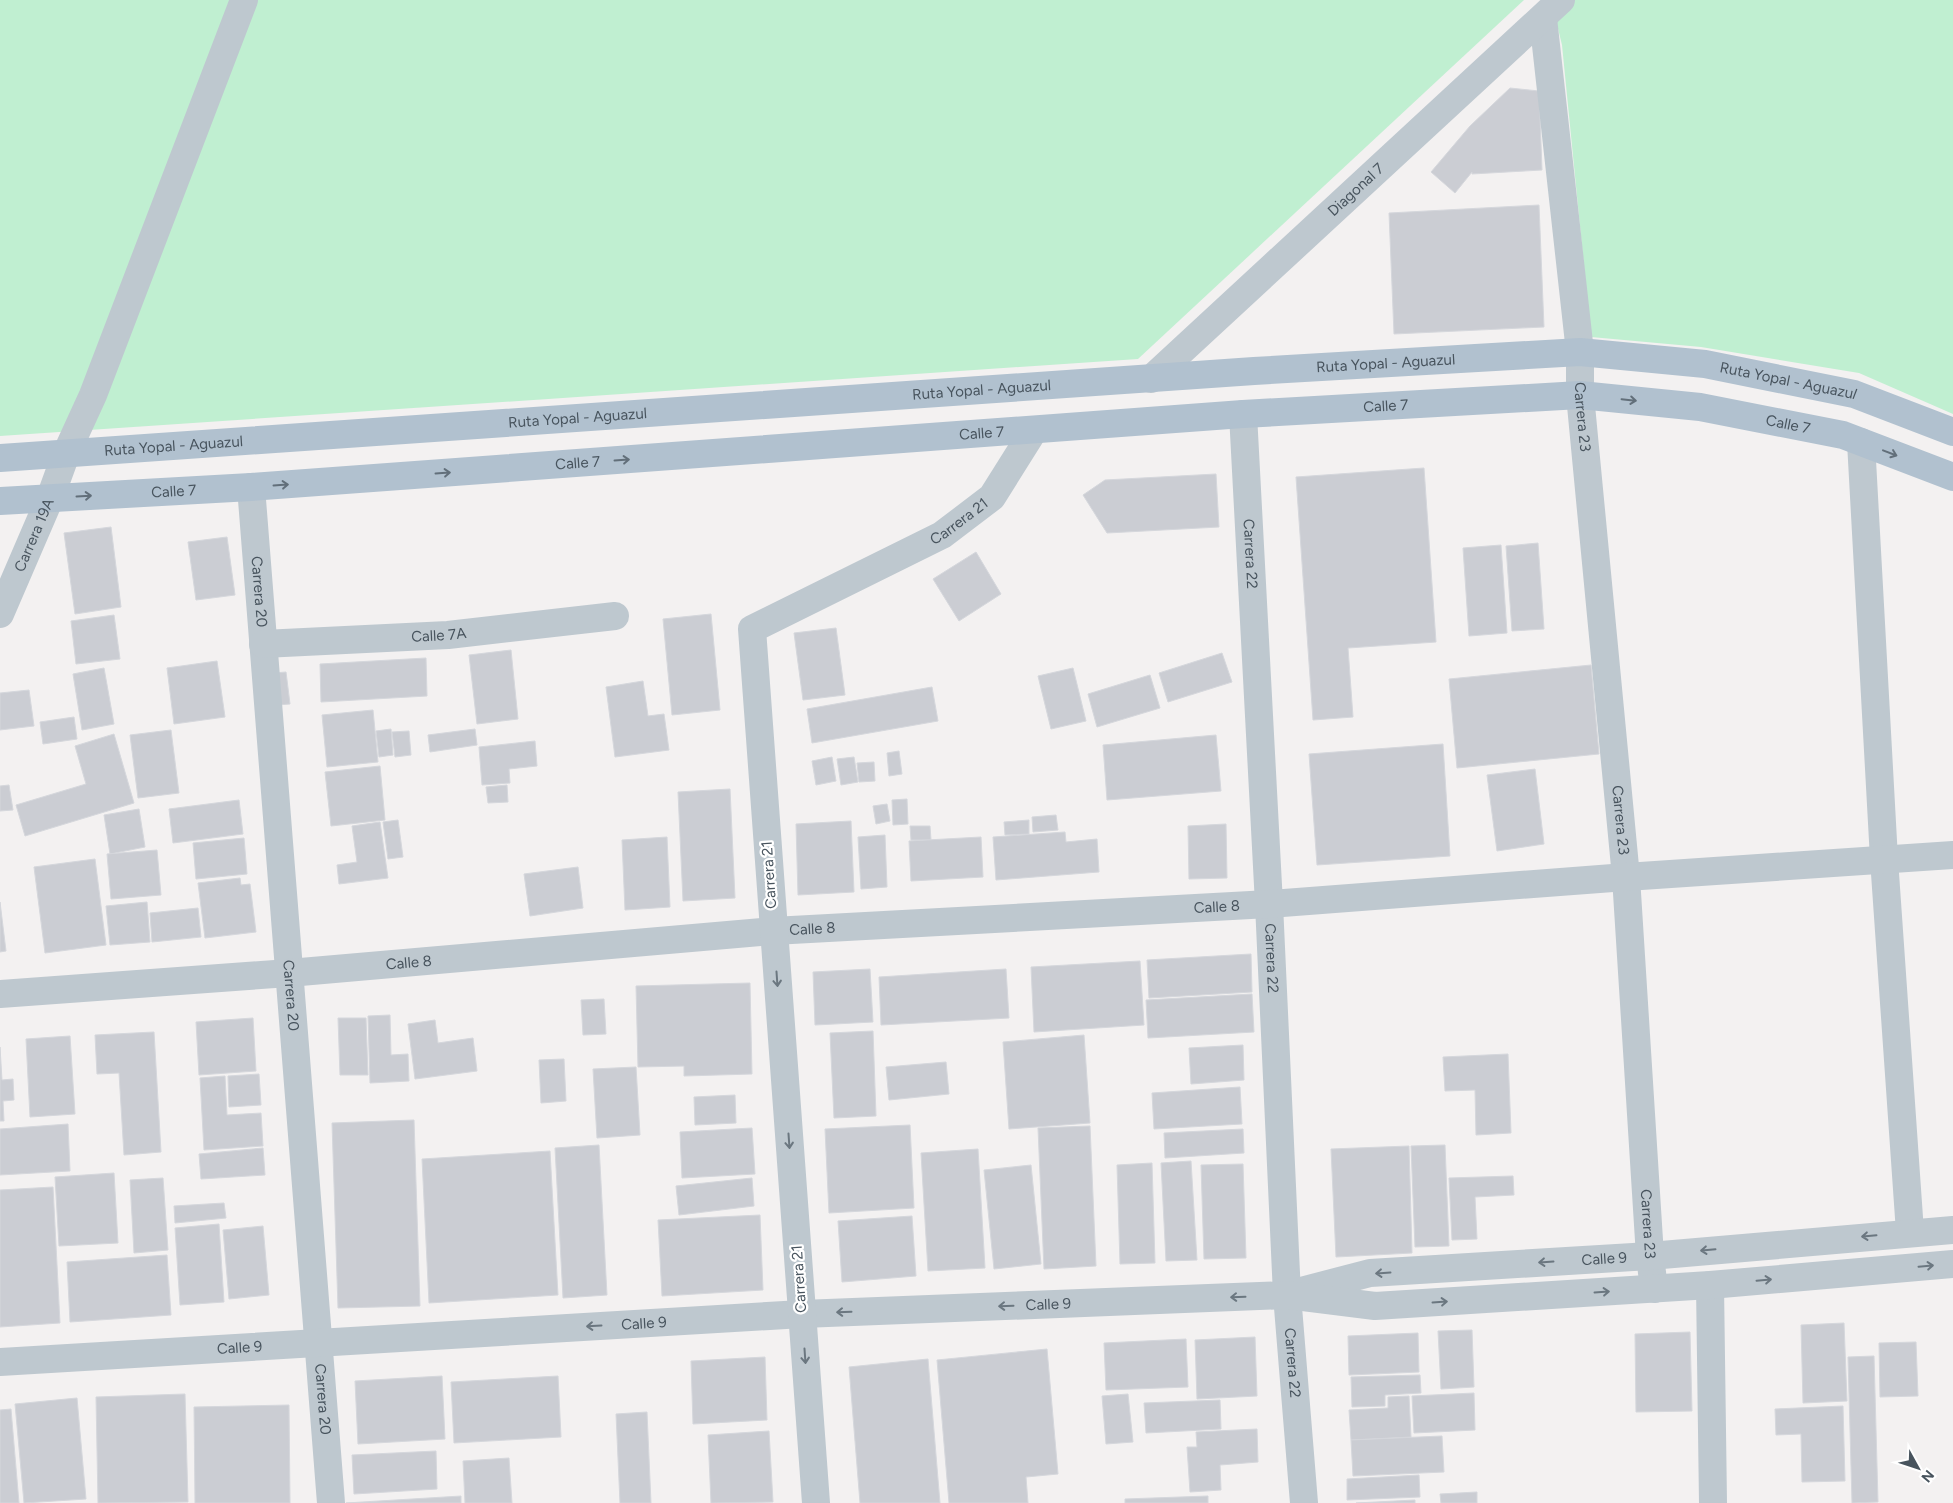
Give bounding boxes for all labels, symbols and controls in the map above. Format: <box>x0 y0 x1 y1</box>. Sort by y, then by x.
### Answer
street label: Diagonal 7 <box>1324 159 1388 220</box>
street label: Ruta Yopal - Aguazul <box>1316 350 1456 376</box>
street label: Ruta Yopal - Aguazul <box>1718 358 1860 403</box>
street label: Ruta Yopal - Aguazul <box>912 376 1052 404</box>
street label: Carrera 23 <box>1571 382 1594 452</box>
one-way arrow <box>1620 395 1636 405</box>
street label: Calle 7 <box>1363 396 1409 416</box>
street label: Ruta Yopal - Aguazul <box>508 404 648 432</box>
street label: Calle 7 <box>1764 411 1812 437</box>
street label: Calle 7 <box>958 423 1005 444</box>
street label: Ruta Yopal - Aguazul <box>104 432 244 460</box>
one-way arrow <box>1882 449 1897 458</box>
street label: Calle 7 <box>555 452 601 474</box>
one-way arrow <box>614 455 630 464</box>
one-way arrow <box>435 468 451 478</box>
one-way arrow <box>272 480 288 489</box>
street label: Calle 7 <box>151 481 197 502</box>
one-way arrow <box>75 492 91 501</box>
street label: Carrera 21 <box>927 494 992 549</box>
street label: Carrera 19A <box>10 496 58 574</box>
street label: Carrera 22 <box>1240 518 1261 589</box>
street label: Carrera 20 <box>247 555 271 628</box>
street label: Calle 7A <box>411 624 467 646</box>
street label: Carrera 23 <box>1608 784 1633 856</box>
street label: Carrera 21 <box>758 841 780 909</box>
street label: Calle 8 <box>1193 897 1240 917</box>
street label: Calle 8 <box>789 919 836 939</box>
street label: Carrera 22 <box>1261 923 1282 994</box>
street label: Calle 8 <box>385 952 433 974</box>
street label: Carrera 20 <box>279 959 303 1032</box>
one-way arrow <box>772 971 782 987</box>
one-way arrow <box>784 1133 794 1149</box>
street label: Carrera 23 <box>1637 1189 1659 1260</box>
one-way arrow <box>1862 1231 1878 1241</box>
street label: Carrera 21 <box>788 1245 810 1313</box>
one-way arrow <box>1700 1246 1716 1255</box>
street label: Calle 9 <box>1581 1248 1628 1269</box>
one-way arrow <box>1538 1258 1554 1267</box>
one-way arrow <box>1918 1261 1934 1271</box>
one-way arrow <box>1376 1268 1392 1277</box>
one-way arrow <box>1756 1276 1772 1285</box>
one-way arrow <box>1594 1287 1610 1296</box>
one-way arrow <box>1231 1292 1247 1301</box>
street label: Calle 9 <box>1025 1294 1071 1314</box>
one-way arrow <box>1432 1297 1448 1306</box>
one-way arrow <box>998 1301 1014 1310</box>
one-way arrow <box>836 1308 852 1317</box>
street label: Calle 9 <box>621 1313 667 1334</box>
one-way arrow <box>586 1322 602 1331</box>
street label: Carrera 22 <box>1281 1327 1304 1398</box>
street label: Calle 9 <box>216 1337 263 1358</box>
one-way arrow <box>800 1347 810 1363</box>
street label: Carrera 20 <box>311 1363 335 1435</box>
north arrow <box>1893 1443 1943 1493</box>
text: N <box>1918 1466 1938 1486</box>

